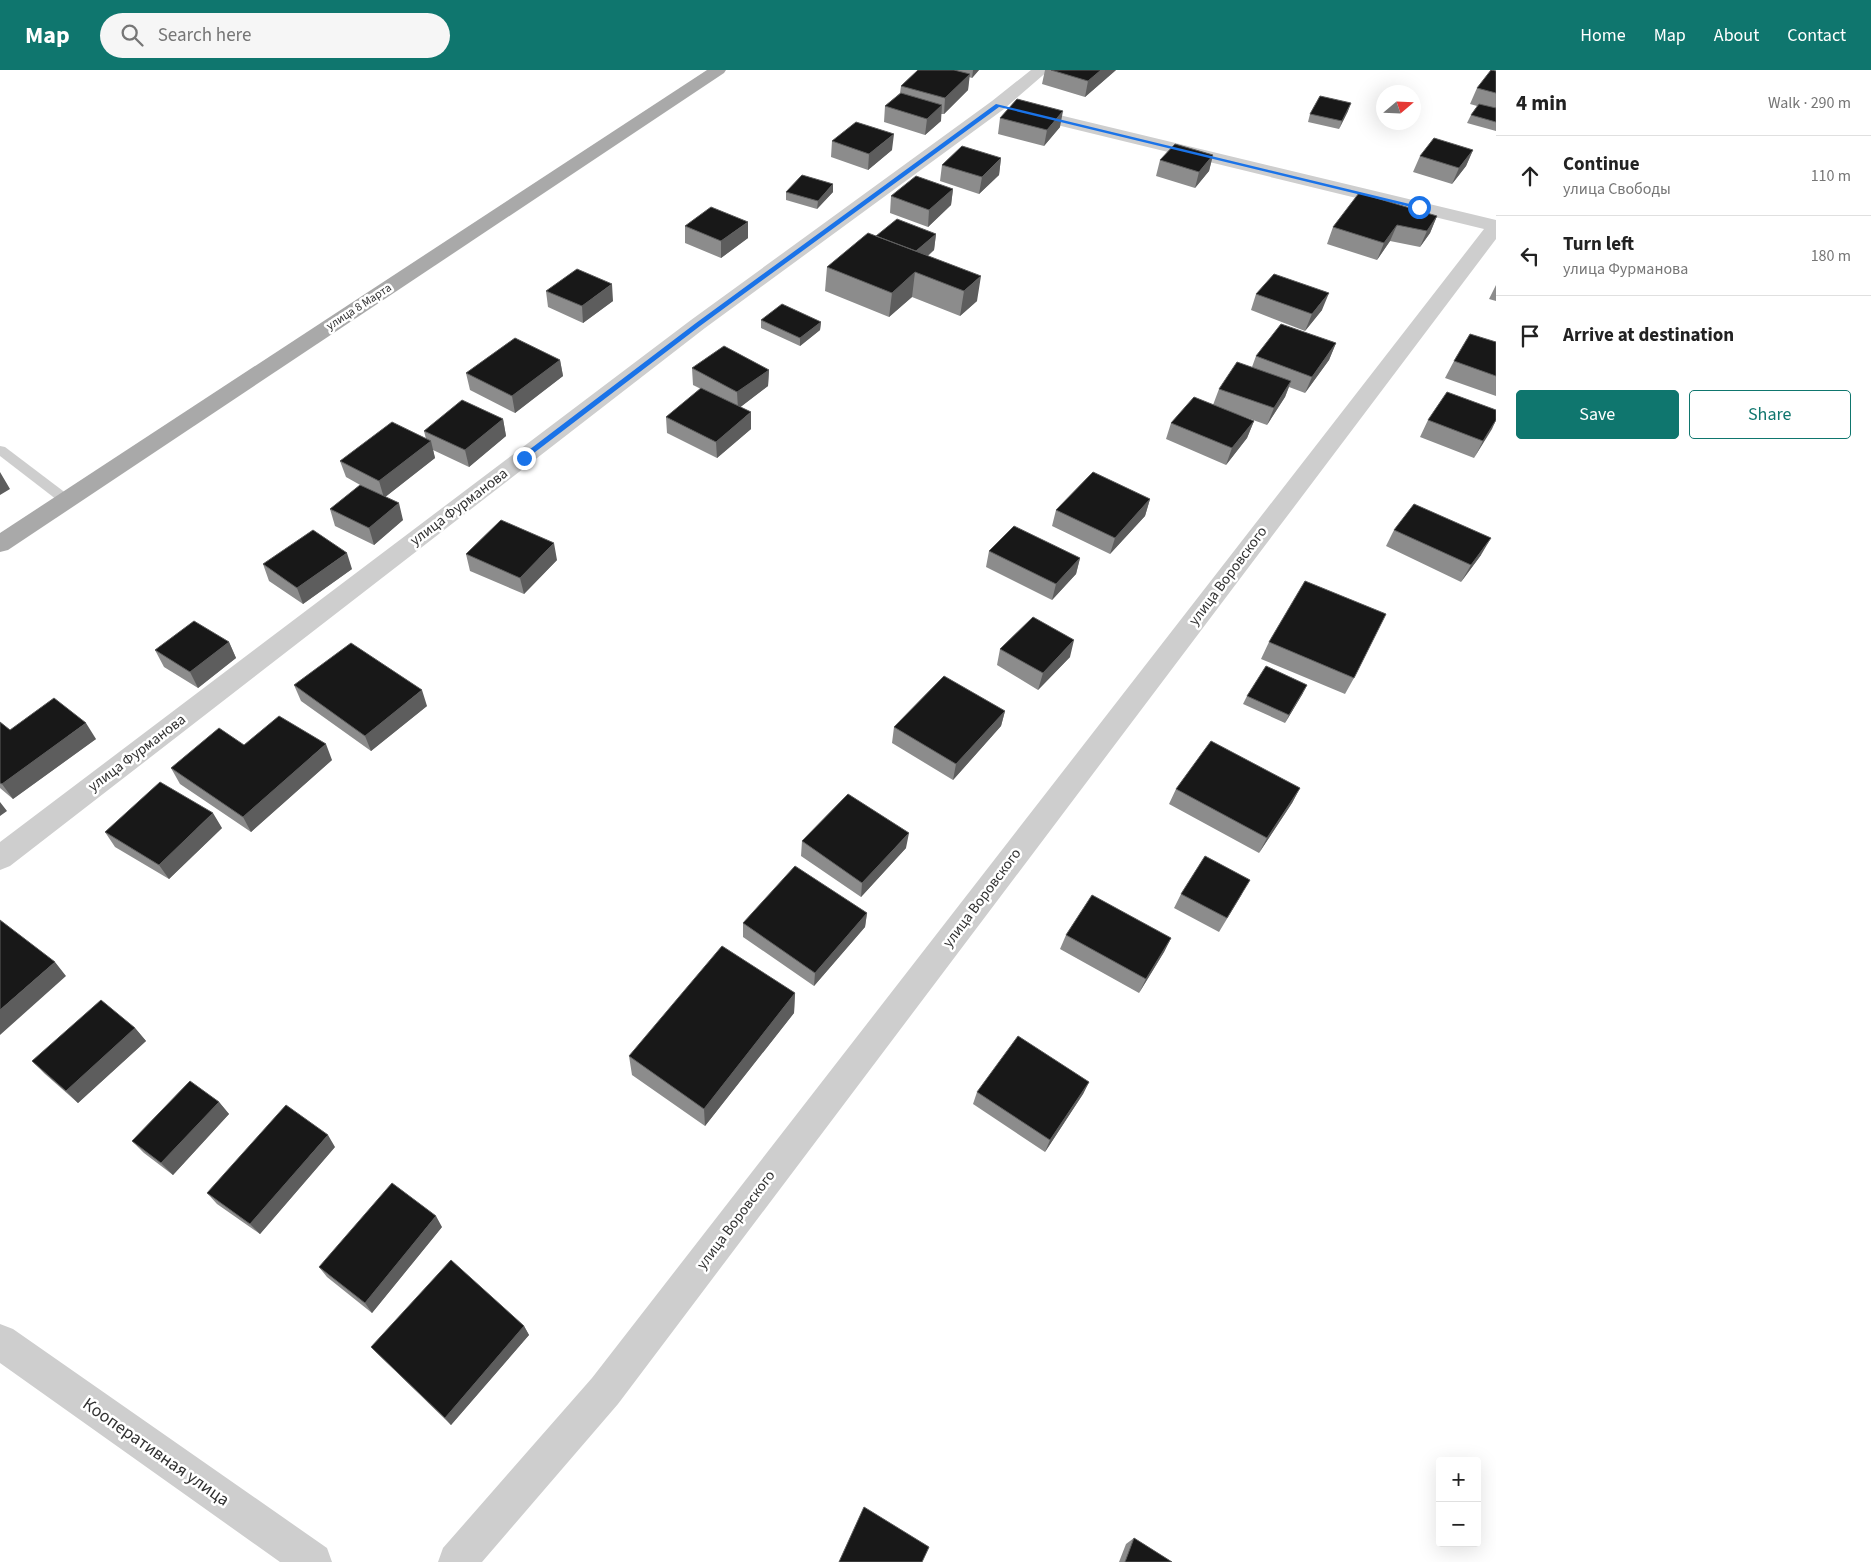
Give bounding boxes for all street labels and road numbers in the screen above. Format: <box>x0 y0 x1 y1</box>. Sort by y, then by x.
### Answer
street label: улица 8 Марта <box>323 280 395 334</box>
street label: улица Фурманова <box>406 463 512 551</box>
street label: улица Воровского <box>1184 522 1272 630</box>
street label: улица Фурманова <box>84 709 190 797</box>
street label: улица Воровского <box>938 844 1026 952</box>
street label: улица Воровского <box>692 1166 780 1274</box>
street label: Кооперативная улица <box>78 1392 234 1512</box>

